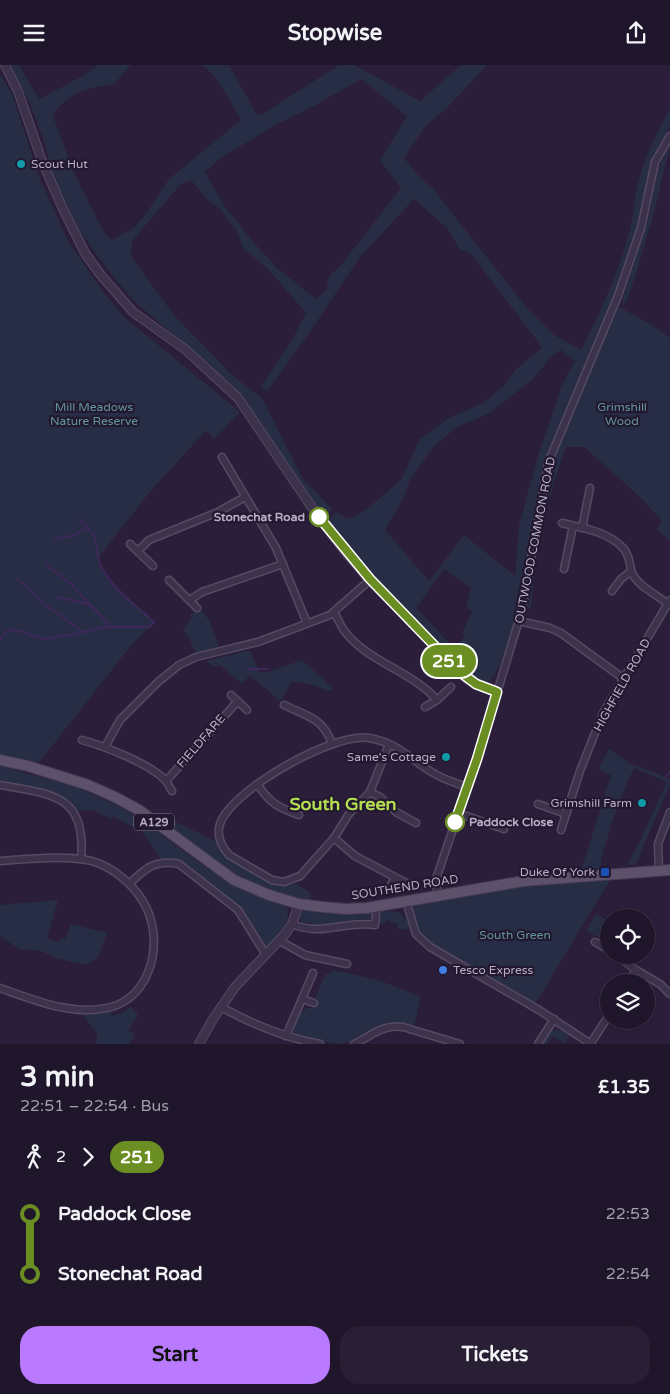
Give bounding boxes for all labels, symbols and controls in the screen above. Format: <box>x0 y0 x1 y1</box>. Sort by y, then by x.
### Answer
icon: menu <box>20 19 48 47</box>
icon: share <box>622 19 650 47</box>
text: Stopwise <box>288 20 382 46</box>
place label: Scout Hut <box>31 157 88 171</box>
marker: Scout Hut <box>15 158 27 170</box>
park label: Mill Meadows Nature Reserve <box>50 400 138 428</box>
park label: Grimshill Wood <box>597 400 647 428</box>
street label: OUTWOOD COMMON ROAD <box>512 455 558 625</box>
marker: Stonechat Road <box>309 507 329 527</box>
place label: Stonechat Road <box>214 510 305 524</box>
street label: HIGHFIELD ROAD <box>591 636 653 734</box>
line badge: 251 <box>420 645 478 677</box>
text: 251 <box>432 650 466 672</box>
street label: FIELDFARE <box>174 711 228 771</box>
place label: Same's Cottage <box>347 750 436 764</box>
marker: Same's Cottage <box>440 751 452 763</box>
district label: South Green <box>289 793 397 815</box>
place label: Grimshill Farm <box>550 796 632 810</box>
marker: Grimshill Farm <box>636 797 648 809</box>
marker: Paddock Close <box>445 812 465 832</box>
road number: A129 <box>134 814 174 831</box>
place label: Paddock Close <box>469 815 553 829</box>
place label: Duke Of York <box>520 865 595 879</box>
marker: Duke Of York <box>599 866 611 878</box>
street label: SOUTHEND ROAD <box>351 872 459 902</box>
map controls <box>600 909 655 1029</box>
button: locate <box>600 909 655 964</box>
park label: South Green <box>479 928 551 942</box>
place label: Tesco Express <box>453 963 534 977</box>
marker: Tesco Express <box>437 964 449 976</box>
button: layers <box>600 974 655 1029</box>
text: 3 min <box>20 1060 95 1094</box>
text: £1.35 <box>598 1076 650 1098</box>
text: 22:51 – 22:54 · Bus <box>20 1096 169 1116</box>
icon: walk <box>20 1143 48 1171</box>
icon: forward <box>74 1143 102 1171</box>
text: 251 <box>120 1146 154 1168</box>
text: 2 <box>56 1147 66 1167</box>
text: Paddock Close <box>58 1203 191 1225</box>
text: 22:53 <box>606 1204 650 1224</box>
text: Stonechat Road <box>58 1263 202 1285</box>
text: 22:54 <box>606 1264 650 1284</box>
button: Start <box>20 1326 330 1384</box>
button: Tickets <box>340 1326 650 1384</box>

